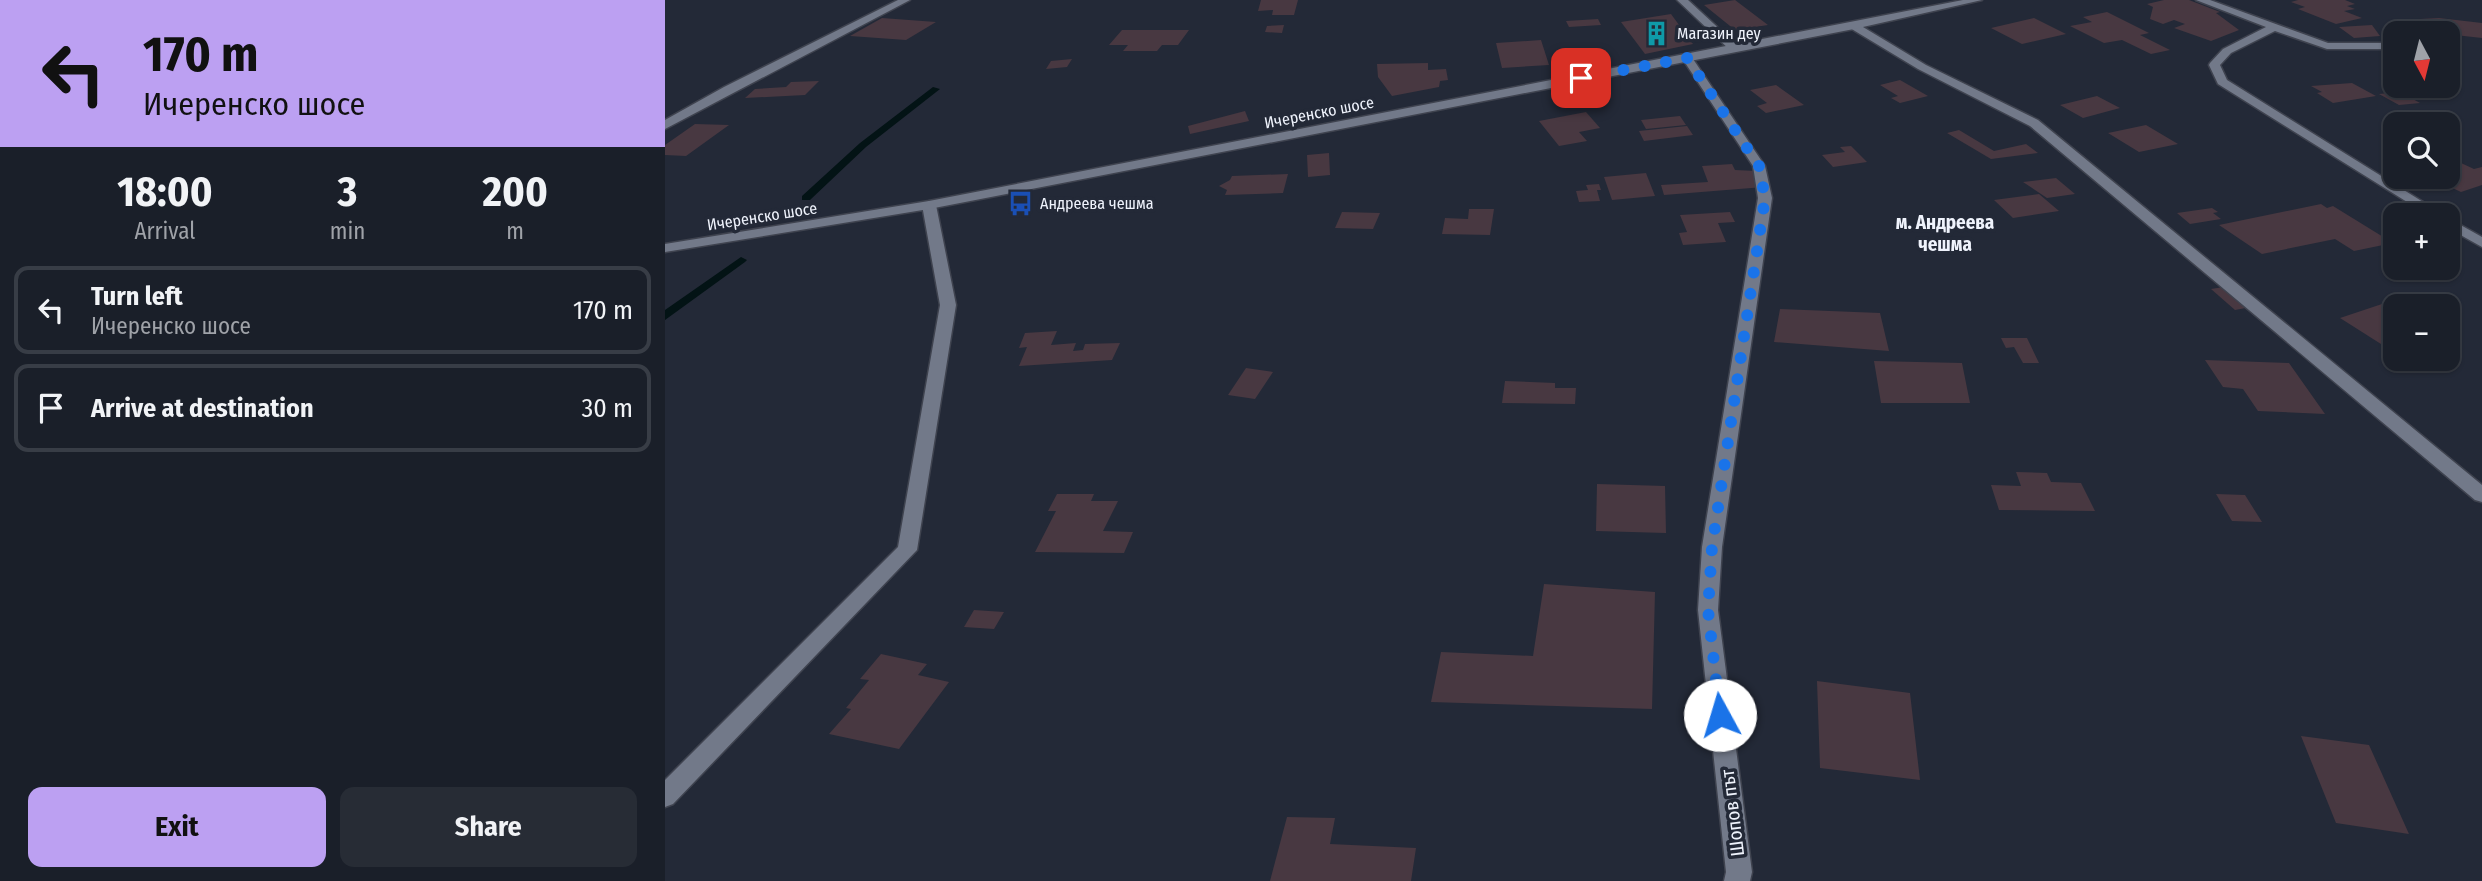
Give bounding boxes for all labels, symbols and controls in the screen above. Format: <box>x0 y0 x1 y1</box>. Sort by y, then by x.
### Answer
building icon: Магазин деу <box>1643 19 1671 47</box>
north arrow <box>2383 21 2461 98</box>
map controls <box>2383 21 2460 371</box>
place label: Магазин деу <box>1677 24 1762 43</box>
text: 170 m <box>143 25 259 84</box>
icon: left <box>28 28 119 119</box>
pin <box>1551 48 1611 108</box>
icon: arrive <box>1562 59 1600 97</box>
text: Ичеренско шосе <box>143 85 365 123</box>
street label: Ичеренско шосе <box>1263 93 1376 132</box>
button: search <box>2383 112 2460 189</box>
text: 18:00 <box>117 167 213 217</box>
text: 3 <box>338 167 357 217</box>
text: 200 <box>483 167 548 217</box>
bus stop icon: Андреева чешма <box>1006 189 1034 217</box>
place label: Андреева чешма <box>1040 194 1154 213</box>
street label: Ичеренско шосе <box>706 198 819 235</box>
button: + <box>2383 203 2460 280</box>
district label: м. Андреева чешма <box>1896 211 1994 256</box>
text: Arrival <box>134 217 195 245</box>
text: min <box>330 217 365 245</box>
text: m <box>506 217 524 245</box>
text: Turn left <box>91 281 183 312</box>
icon: left <box>32 291 70 329</box>
button: − <box>2383 294 2460 371</box>
text: 170 m <box>573 295 633 326</box>
text: Ичеренско шосе <box>91 312 251 340</box>
icon: arrive <box>32 389 70 427</box>
text: Arrive at destination <box>91 393 314 424</box>
text: 30 m <box>582 393 633 424</box>
position arrow <box>1683 678 1757 752</box>
street label: Шопов път <box>1716 768 1749 858</box>
button: Exit <box>28 787 326 867</box>
button: Share <box>340 787 637 867</box>

